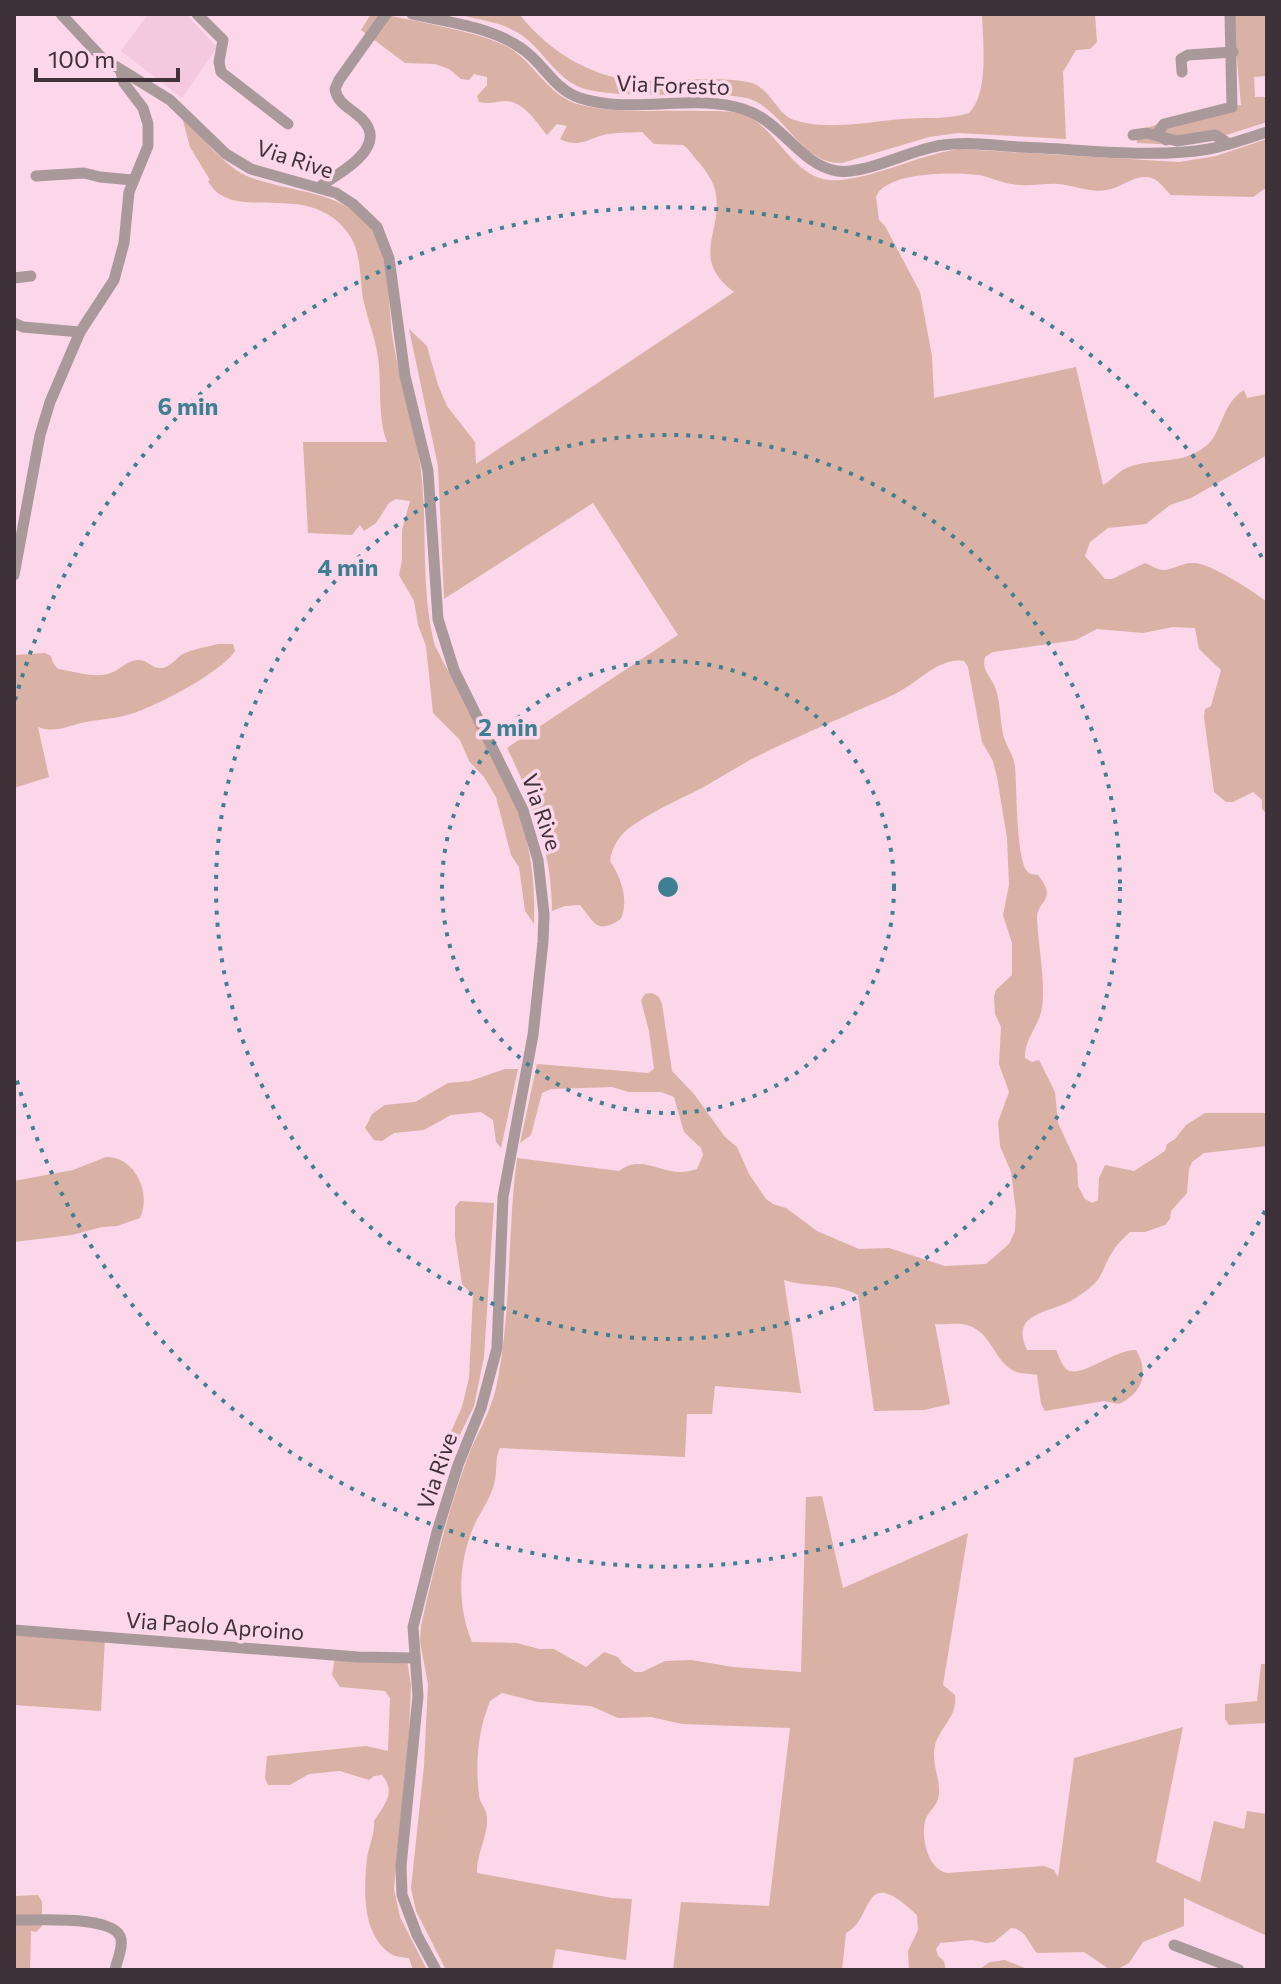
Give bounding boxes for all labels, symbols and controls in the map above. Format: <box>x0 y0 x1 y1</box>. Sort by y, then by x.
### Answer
scale bar <box>36 32 178 82</box>
text: 100 m <box>48 44 115 73</box>
street label: Via Foresto <box>616 69 730 100</box>
street label: Via Rive <box>253 133 337 184</box>
text: 6 min <box>158 391 218 420</box>
text: 4 min <box>318 552 378 581</box>
text: 2 min <box>478 712 538 741</box>
street label: Via Rive <box>517 770 568 854</box>
centre of rings <box>654 873 682 901</box>
street label: Via Rive <box>411 1429 462 1513</box>
street label: Via Paolo Aproino <box>125 1606 305 1645</box>

